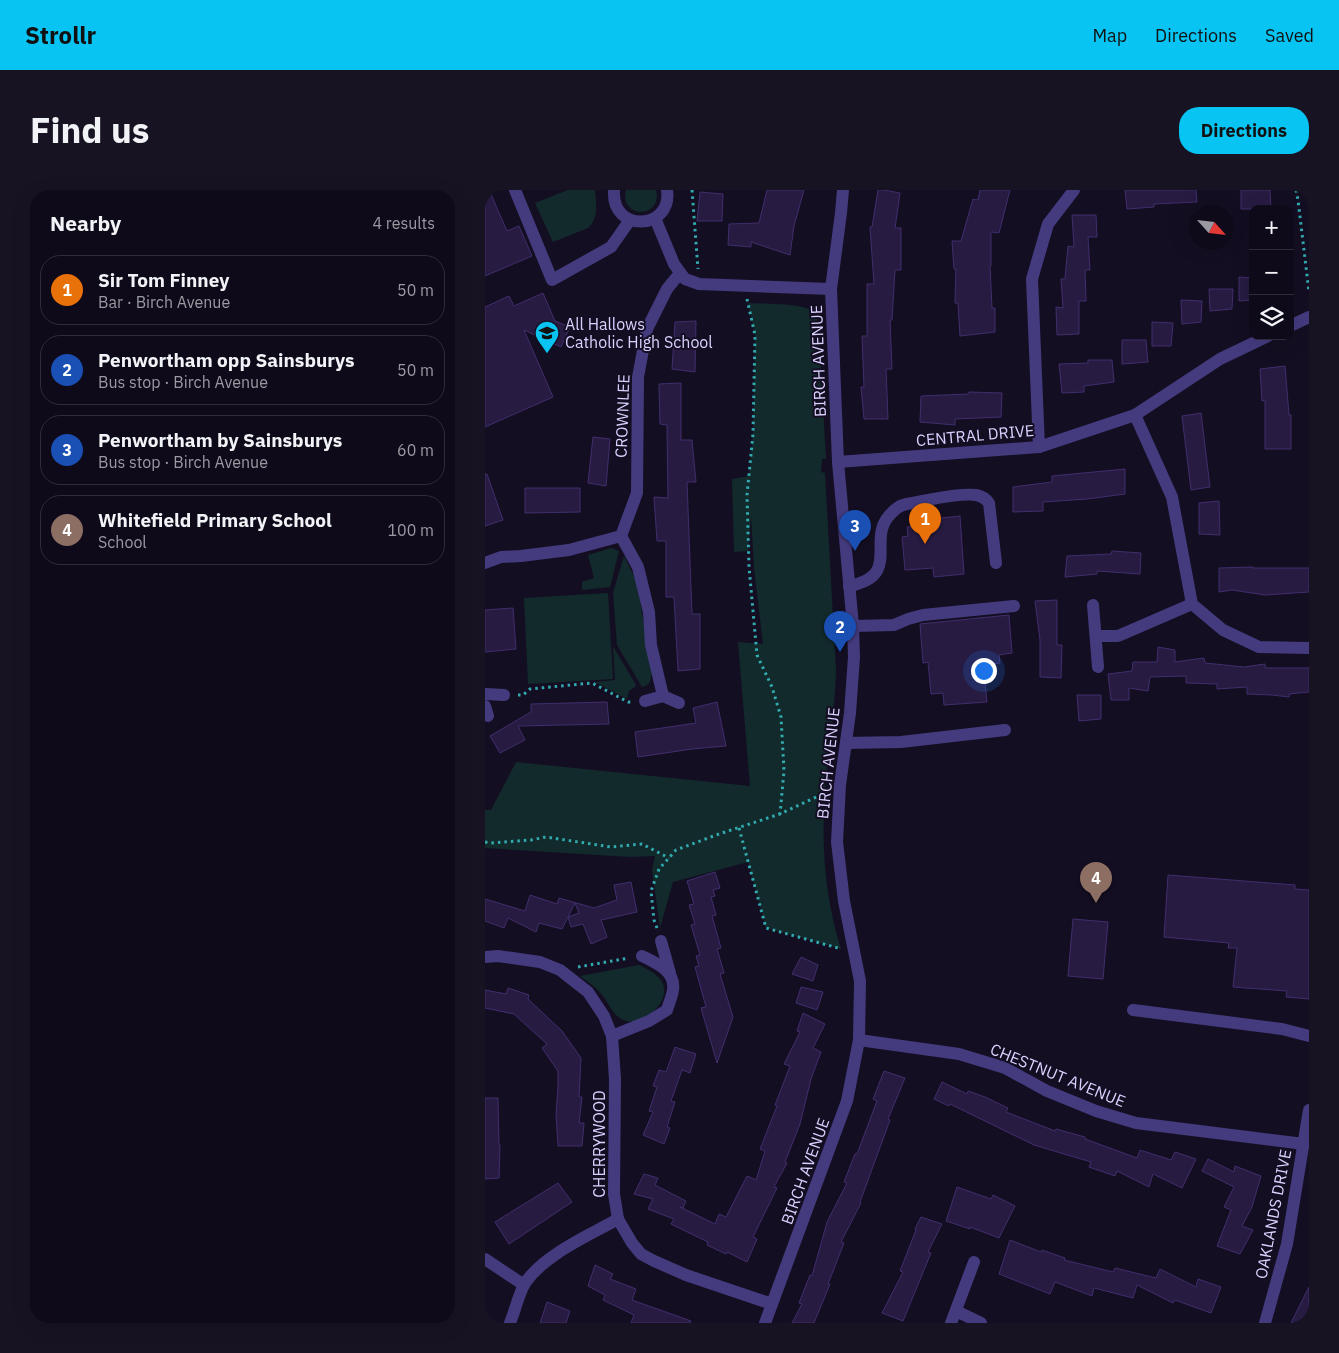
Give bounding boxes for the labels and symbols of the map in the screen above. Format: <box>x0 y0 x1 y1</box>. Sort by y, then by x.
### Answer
north arrow <box>1189 205 1234 250</box>
street label: BIRCH AVENUE <box>806 305 830 417</box>
place label: All Hallows Catholic High School <box>565 314 713 352</box>
school or university icon: All Hallows Catholic High School <box>534 320 560 354</box>
street label: CROWNLEE <box>611 374 633 458</box>
street label: CENTRAL DRIVE <box>915 420 1035 450</box>
pin: 1 <box>909 503 941 544</box>
pin: 3 <box>839 510 871 551</box>
pin: 2 <box>824 611 856 652</box>
your location <box>971 658 997 684</box>
street label: BIRCH AVENUE <box>812 706 844 820</box>
pin: 4 <box>1080 862 1112 903</box>
street label: CHESTNUT AVENUE <box>987 1039 1129 1111</box>
street label: CHERRYWOOD <box>589 1090 609 1198</box>
street label: BIRCH AVENUE <box>776 1115 834 1227</box>
street label: OAKLANDS DRIVE <box>1251 1147 1295 1281</box>

